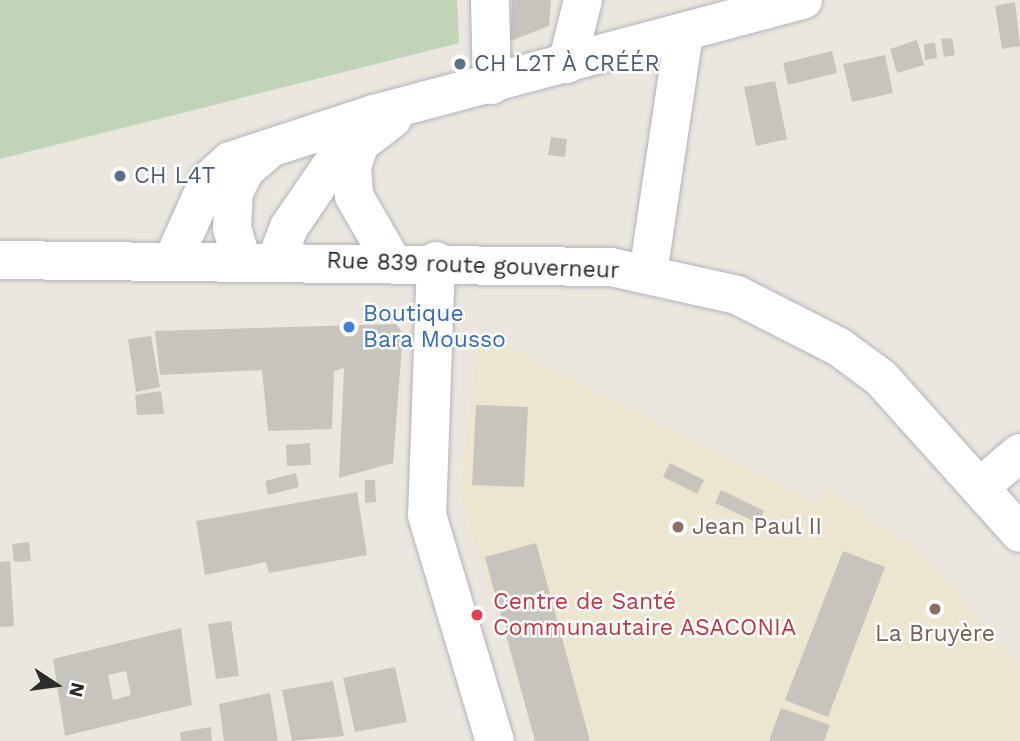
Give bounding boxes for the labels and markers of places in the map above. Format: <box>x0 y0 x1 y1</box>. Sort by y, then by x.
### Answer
place label: CH L2T À CRÉÉR <box>474 50 662 78</box>
marker: CH L2T À CRÉÉR <box>452 56 468 72</box>
place label: CH L4T <box>134 162 215 190</box>
marker: CH L4T <box>112 168 128 184</box>
place label: Boutique Bara Mousso <box>363 300 506 354</box>
marker: Boutique Bara Mousso <box>341 319 357 335</box>
place label: Jean Paul II <box>692 513 823 541</box>
marker: Jean Paul II <box>670 519 686 535</box>
place label: Centre de Santé Communautaire ASACONIA <box>493 588 797 642</box>
marker: La Bruyère <box>927 601 943 617</box>
marker: Centre de Santé Communautaire ASACONIA <box>467 605 487 625</box>
place label: La Bruyère <box>875 620 995 648</box>

